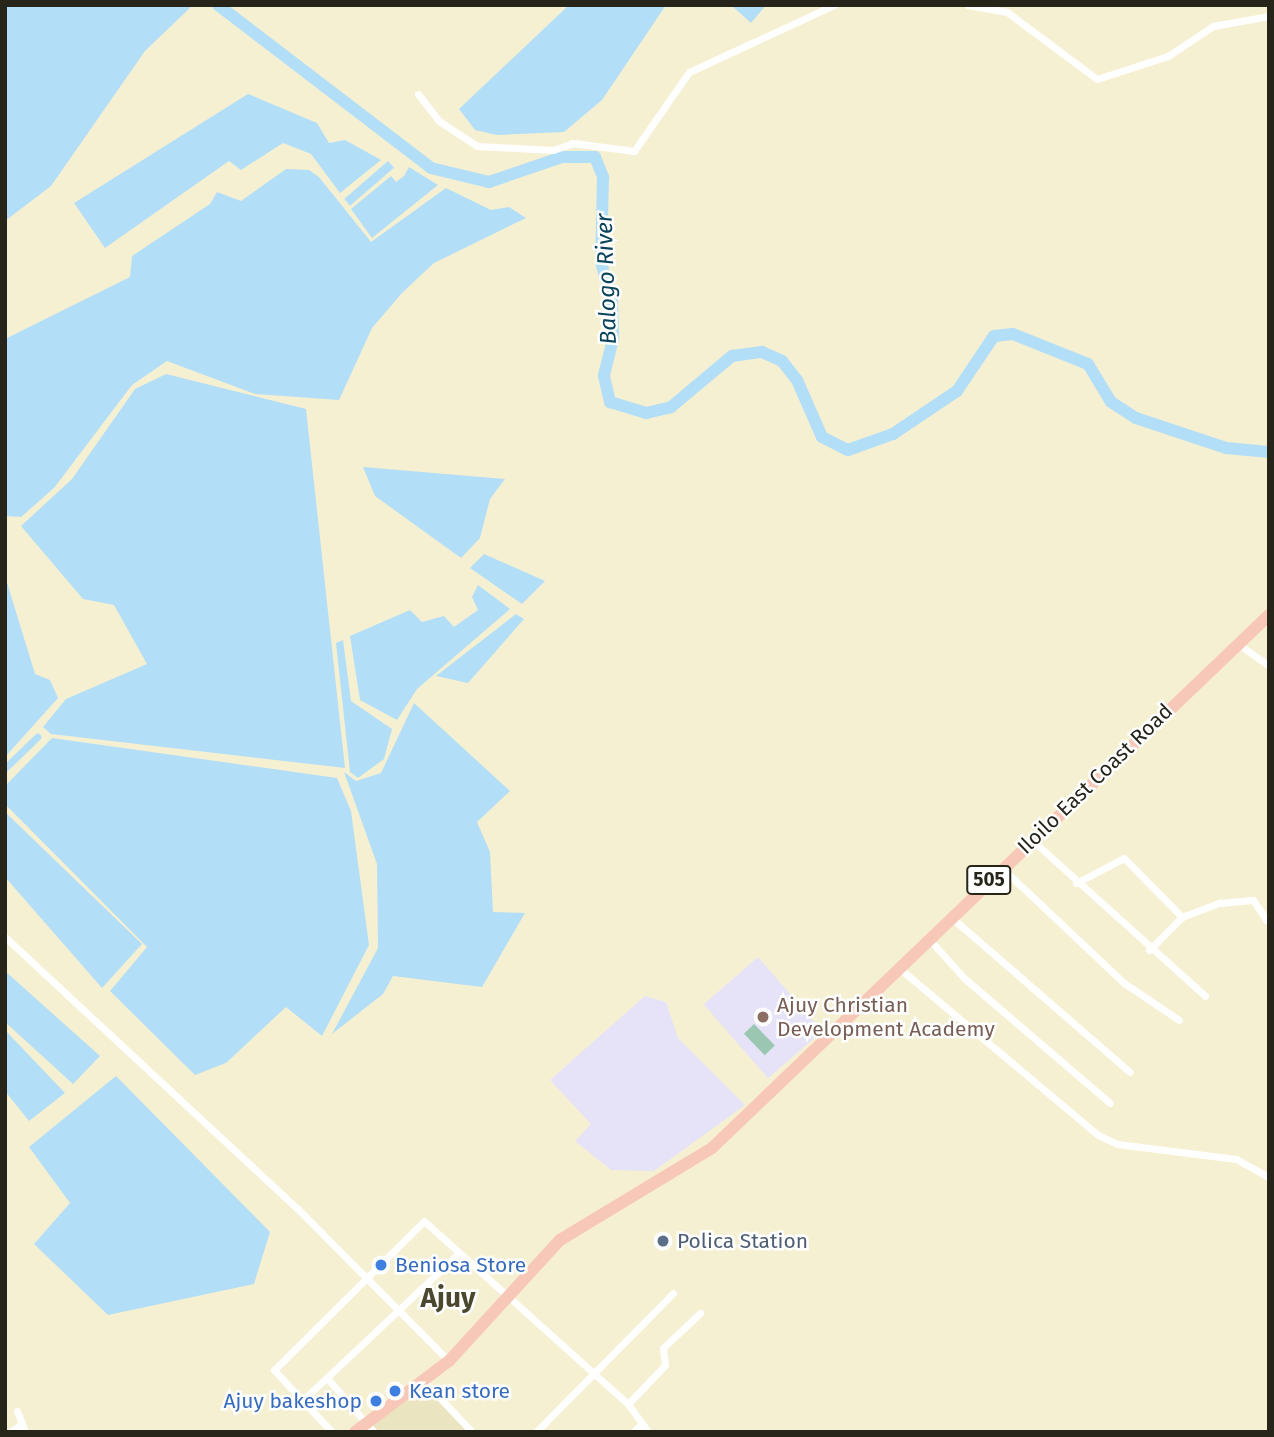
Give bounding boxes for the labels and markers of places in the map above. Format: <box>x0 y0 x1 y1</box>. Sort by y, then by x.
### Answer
place label: Ajuy Christian Development Academy <box>777 992 995 1042</box>
marker: Ajuy Christian Development Academy <box>755 1009 771 1025</box>
place label: Polica Station <box>677 1228 808 1254</box>
marker: Polica Station <box>655 1233 671 1249</box>
place label: Beniosa Store <box>395 1252 526 1278</box>
marker: Beniosa Store <box>373 1257 389 1273</box>
place label: Kean store <box>409 1378 510 1404</box>
marker: Kean store <box>387 1383 403 1399</box>
place label: Ajuy bakeshop <box>223 1388 362 1414</box>
marker: Ajuy bakeshop <box>368 1393 384 1409</box>

